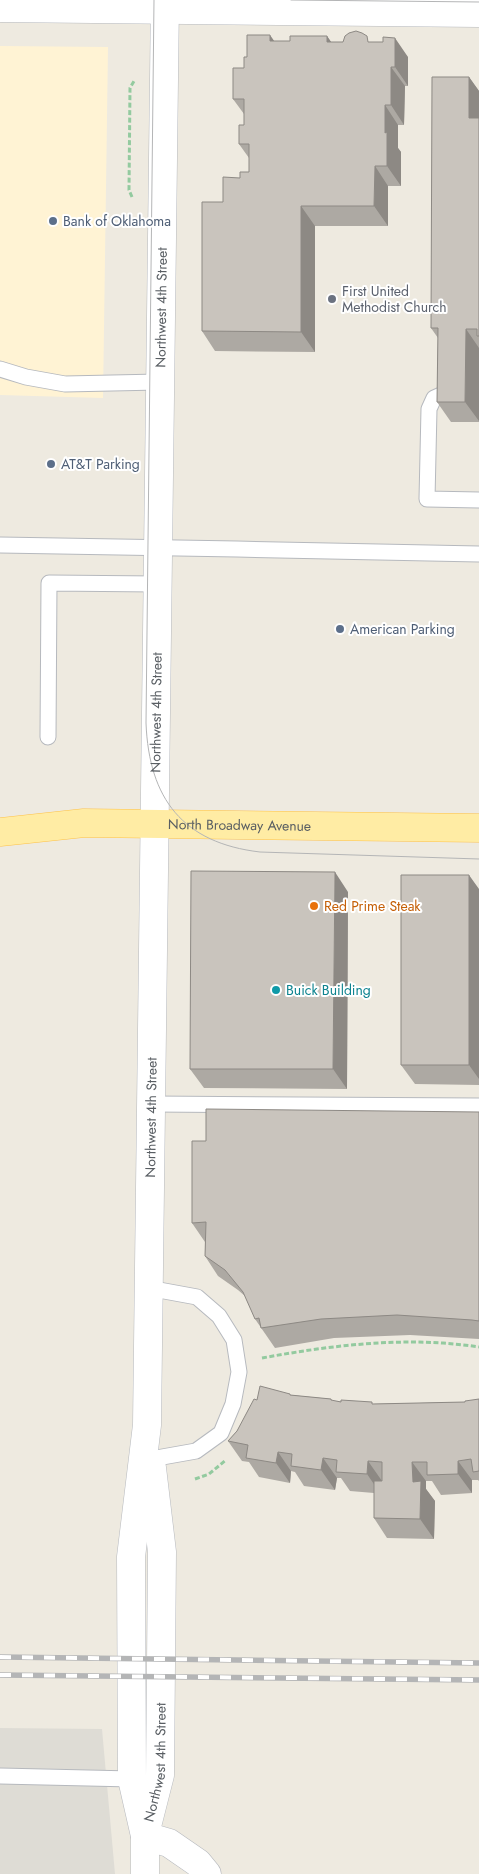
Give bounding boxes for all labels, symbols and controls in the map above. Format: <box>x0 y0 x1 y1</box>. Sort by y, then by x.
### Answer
place label: Bank of Oklahoma <box>63 211 171 231</box>
marker: Bank of Oklahoma <box>47 215 59 227</box>
street label: Northwest 4th Street <box>150 247 172 368</box>
place label: First United Methodist Church <box>342 281 447 317</box>
marker: First United Methodist Church <box>326 293 338 305</box>
place label: AT&T Parking <box>61 454 140 474</box>
marker: AT&T Parking <box>45 458 57 470</box>
place label: American Parking <box>350 619 455 639</box>
marker: American Parking <box>334 623 346 635</box>
street label: Northwest 4th Street <box>145 652 167 773</box>
street label: North Broadway Avenue <box>168 814 311 836</box>
place label: Red Prime Steak <box>324 896 421 916</box>
marker: Red Prime Steak <box>308 900 320 912</box>
place label: Buick Building <box>286 980 371 1000</box>
marker: Buick Building <box>270 984 282 996</box>
street label: Northwest 4th Street <box>140 1057 162 1178</box>
street label: Northwest 4th Street <box>138 1702 171 1824</box>

